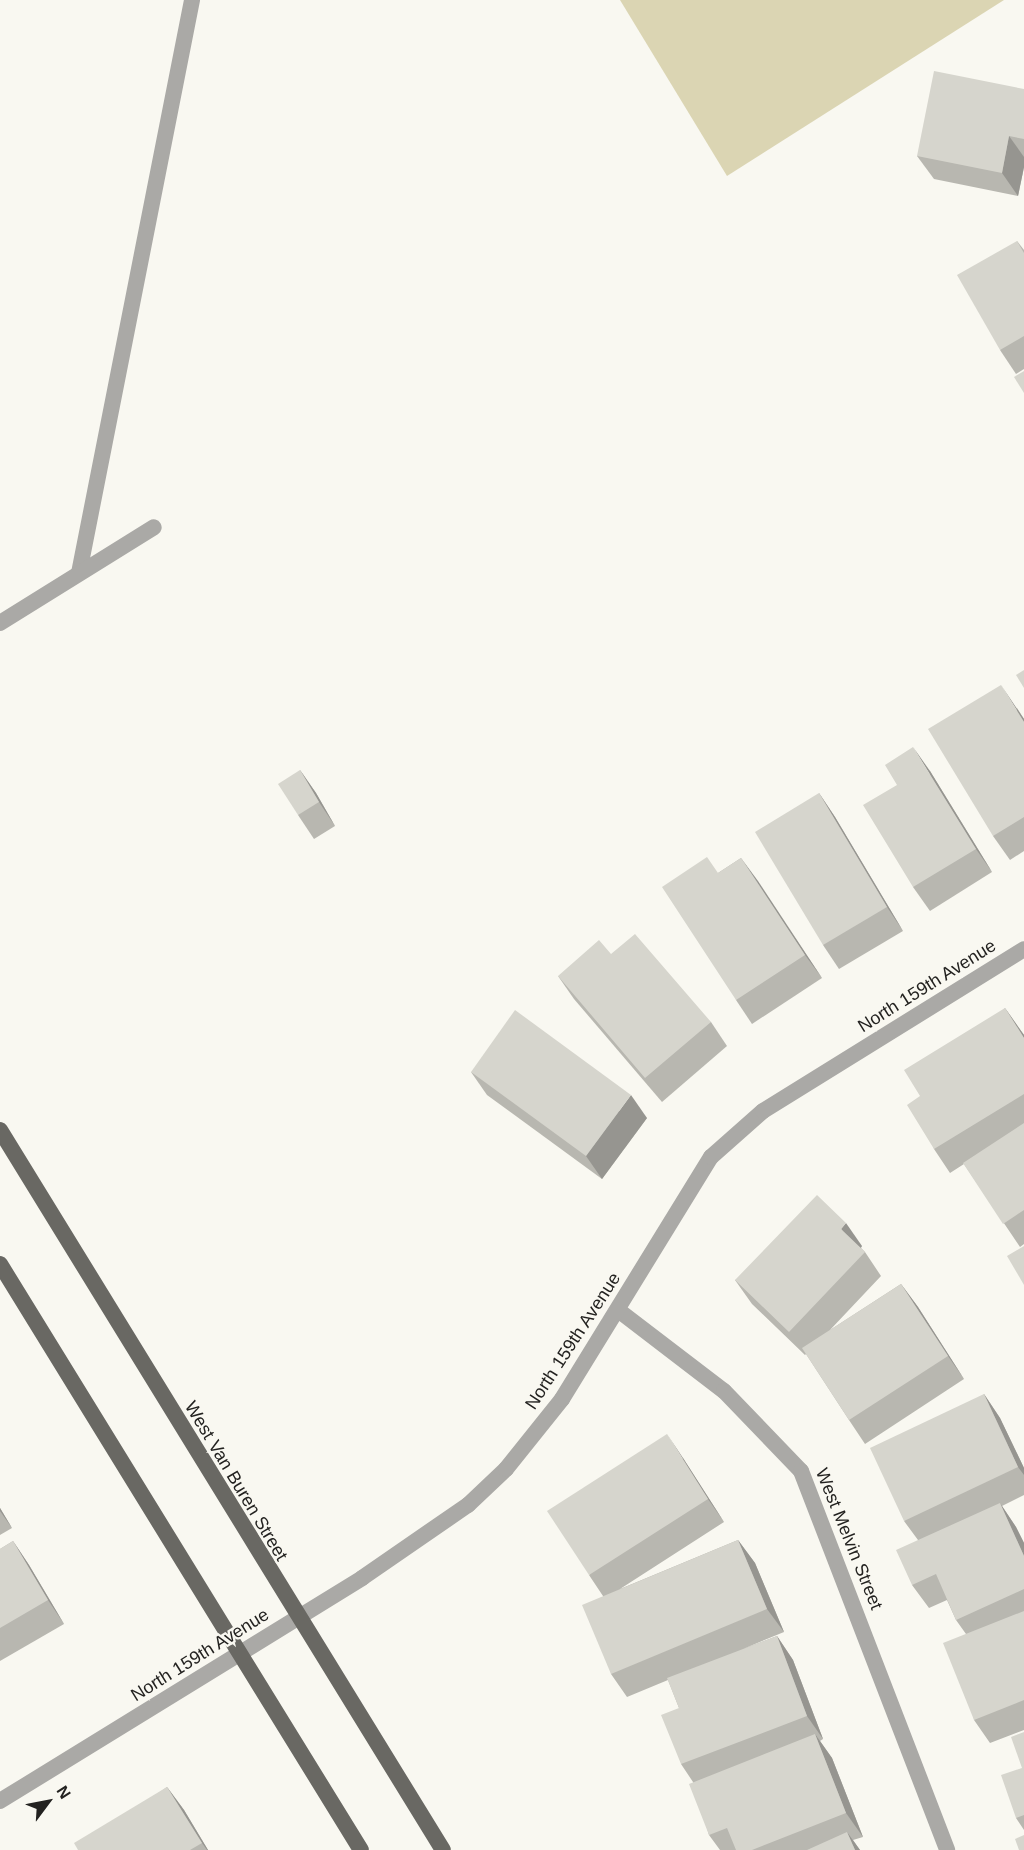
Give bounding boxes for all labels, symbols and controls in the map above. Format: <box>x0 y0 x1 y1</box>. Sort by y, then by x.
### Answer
street label: North 159th Avenue <box>854 935 1000 1037</box>
street label: North 159th Avenue <box>520 1268 626 1414</box>
street label: West Van Buren Street <box>180 1397 292 1565</box>
street label: West Melvin Street <box>811 1465 887 1613</box>
street label: North 159th Avenue <box>127 1604 273 1706</box>
north arrow <box>18 1772 78 1832</box>
text: N <box>53 1783 74 1802</box>

